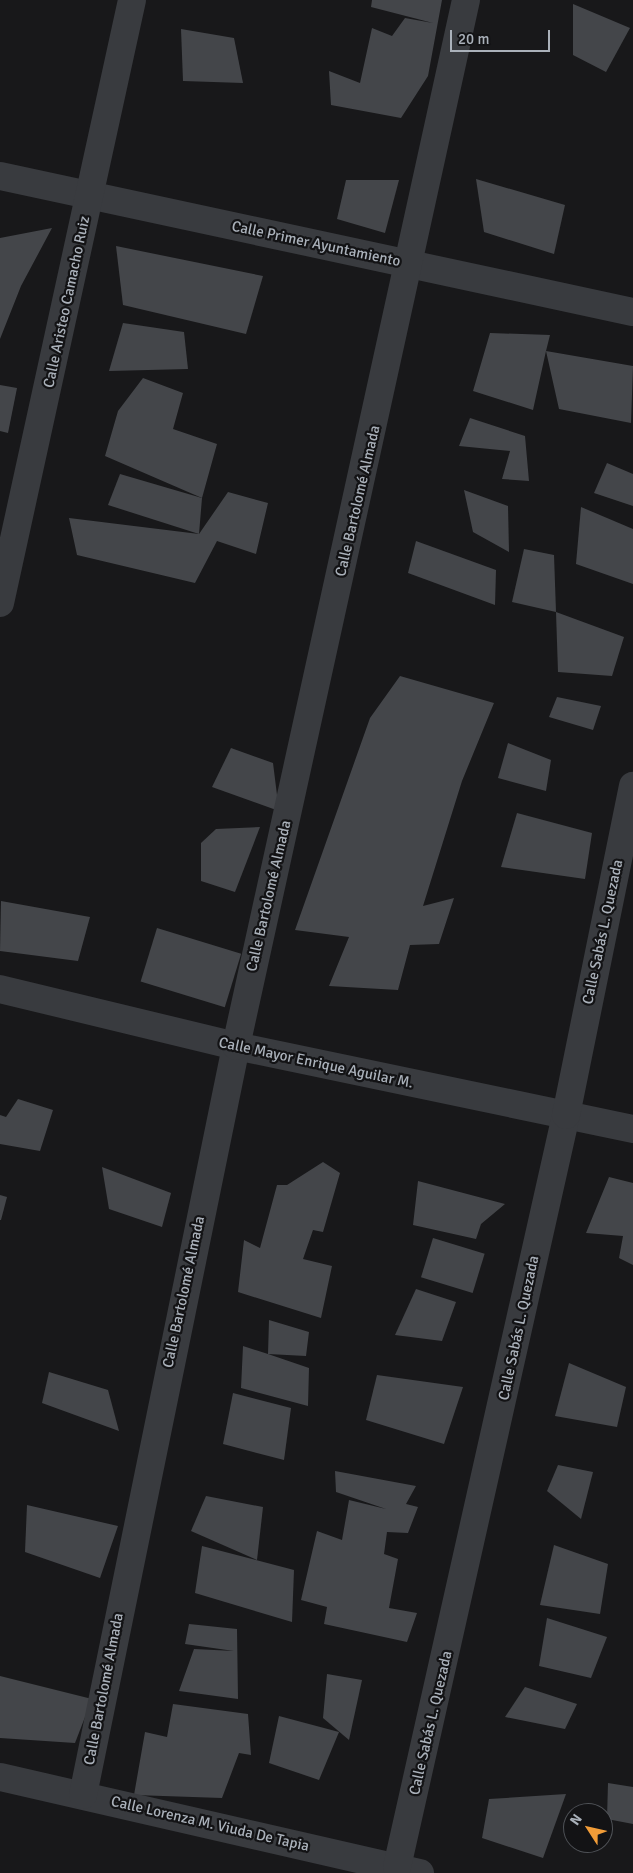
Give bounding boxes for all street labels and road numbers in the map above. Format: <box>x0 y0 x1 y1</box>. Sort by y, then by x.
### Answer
street label: Calle Aristeo Camacho Ruiz <box>40 214 94 390</box>
street label: Calle Primer Ayuntamiento <box>230 217 402 271</box>
street label: Calle Bartolomé Almada <box>332 424 384 578</box>
street label: Calle Bartolomé Almada <box>243 819 295 973</box>
street label: Calle Sabás L. Quezada <box>579 858 627 1006</box>
street label: Calle Mayor Enrique Aguilar M. <box>217 1034 415 1092</box>
street label: Calle Bartolomé Almada <box>159 1215 209 1369</box>
street label: Calle Sabás L. Quezada <box>495 1254 543 1402</box>
street label: Calle Bartolomé Almada <box>80 1611 128 1767</box>
street label: Calle Sabás L. Quezada <box>406 1649 456 1797</box>
street label: Calle Lorenza M. Viuda De Tapia <box>109 1792 311 1856</box>

